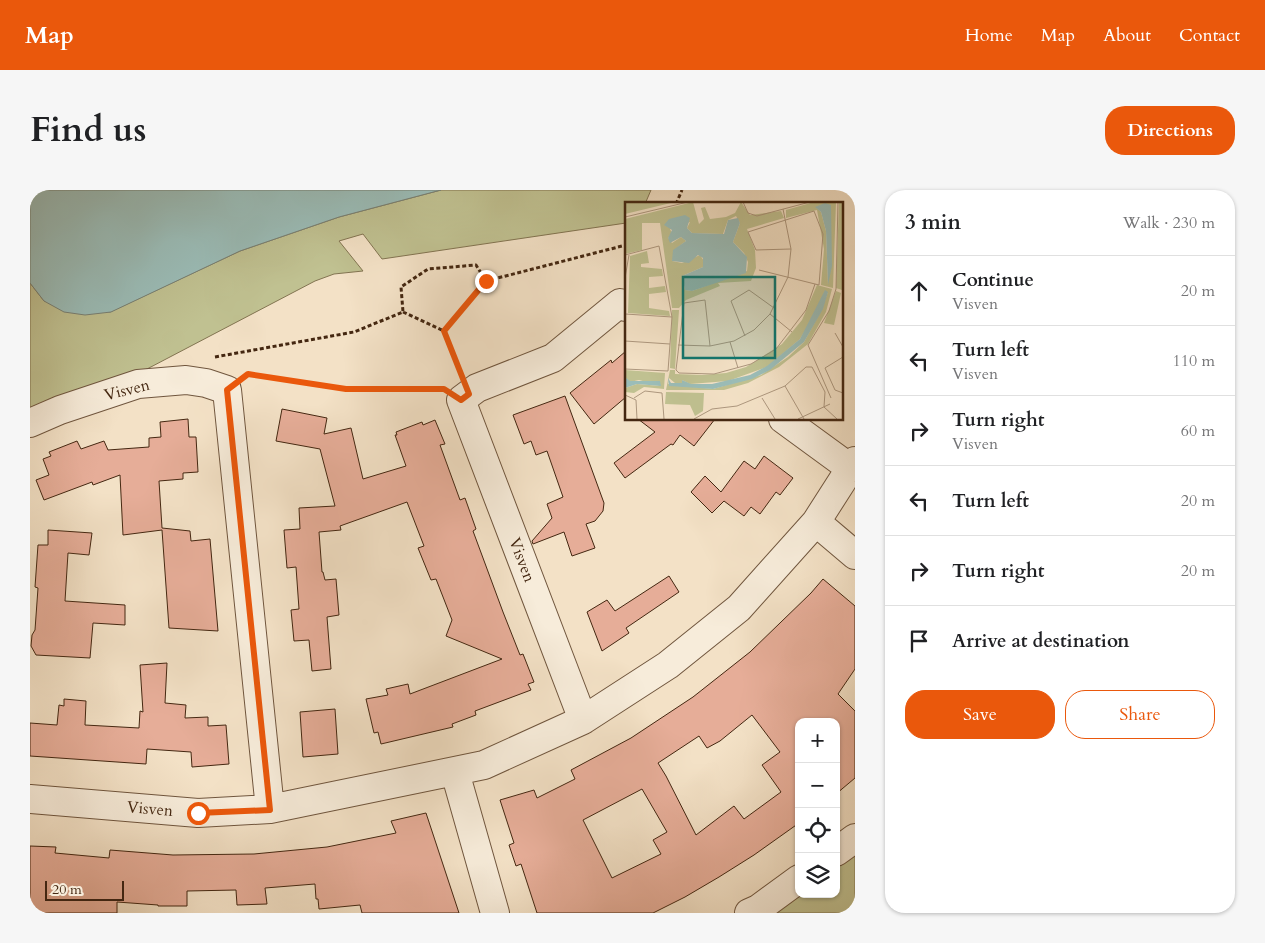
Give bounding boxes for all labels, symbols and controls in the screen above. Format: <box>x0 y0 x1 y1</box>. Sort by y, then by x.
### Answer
text: Map <box>25 19 74 52</box>
text: Home <box>965 23 1013 48</box>
text: Map <box>1041 23 1075 48</box>
text: About <box>1103 23 1151 48</box>
text: Contact <box>1179 23 1240 48</box>
text: Find us <box>30 106 146 154</box>
button: Directions <box>1105 106 1235 155</box>
inset map <box>625 202 842 420</box>
text: 3 min <box>905 208 961 237</box>
text: Walk · 230 m <box>1123 212 1215 234</box>
text: Continue <box>952 267 1034 293</box>
route end <box>475 270 498 293</box>
icon: ahead <box>905 277 933 305</box>
text: 20 m <box>1181 280 1215 302</box>
text: Visven <box>952 293 998 315</box>
text: Turn left <box>952 337 1029 363</box>
icon: left <box>905 347 933 375</box>
text: 110 m <box>1173 350 1215 372</box>
text: Visven <box>952 363 998 385</box>
street label: Visven <box>102 374 152 406</box>
text: Turn right <box>952 407 1044 433</box>
icon: right <box>905 417 933 445</box>
text: 60 m <box>1181 420 1215 442</box>
text: Visven <box>952 433 998 455</box>
icon: left <box>905 487 933 515</box>
text: Turn left <box>952 488 1029 514</box>
text: 20 m <box>1181 490 1215 512</box>
street label: Visven <box>503 535 541 585</box>
icon: right <box>905 557 933 585</box>
text: Turn right <box>952 558 1044 584</box>
text: 20 m <box>1181 560 1215 582</box>
icon: arrive <box>905 627 933 655</box>
text: Arrive at destination <box>952 628 1129 654</box>
button: Save <box>905 690 1055 739</box>
button: Share <box>1065 690 1215 739</box>
map controls <box>795 718 840 898</box>
button: + <box>795 718 840 763</box>
button: − <box>795 763 840 808</box>
street label: Visven <box>126 796 174 822</box>
route start <box>187 802 210 825</box>
button: locate <box>795 808 840 853</box>
button: layers <box>795 853 840 898</box>
scale bar <box>45 878 124 901</box>
text: 20 m <box>52 880 82 899</box>

